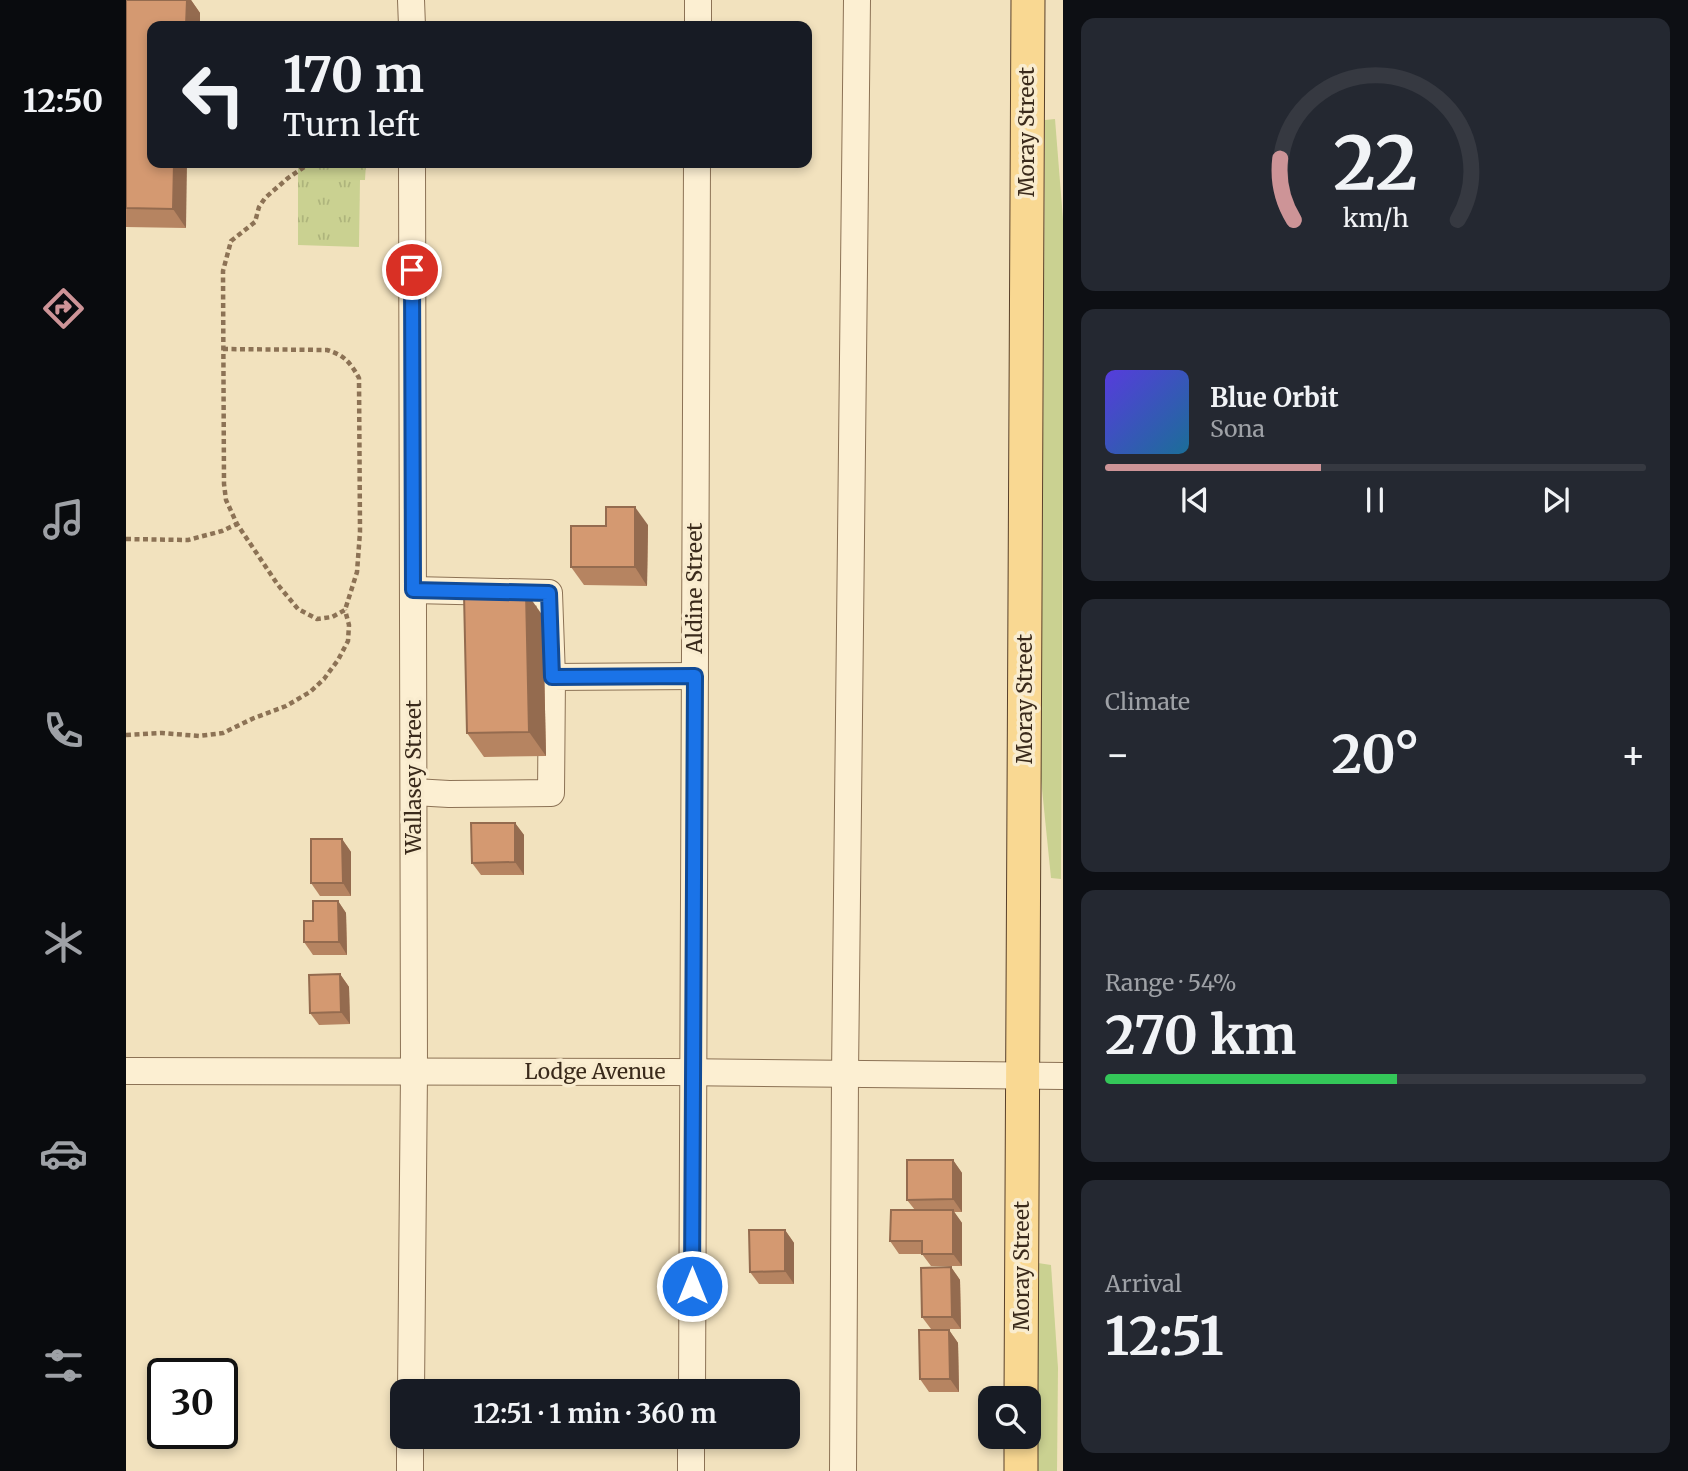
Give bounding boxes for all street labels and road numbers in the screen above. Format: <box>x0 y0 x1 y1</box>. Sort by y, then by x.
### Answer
street label: Moray Street <box>1013 67 1040 197</box>
street label: Aldine Street <box>681 522 708 655</box>
street label: Moray Street <box>1011 634 1038 764</box>
street label: Wallasey Street <box>400 700 427 855</box>
street label: Lodge Avenue <box>525 1058 665 1085</box>
street label: Moray Street <box>1008 1201 1035 1331</box>

